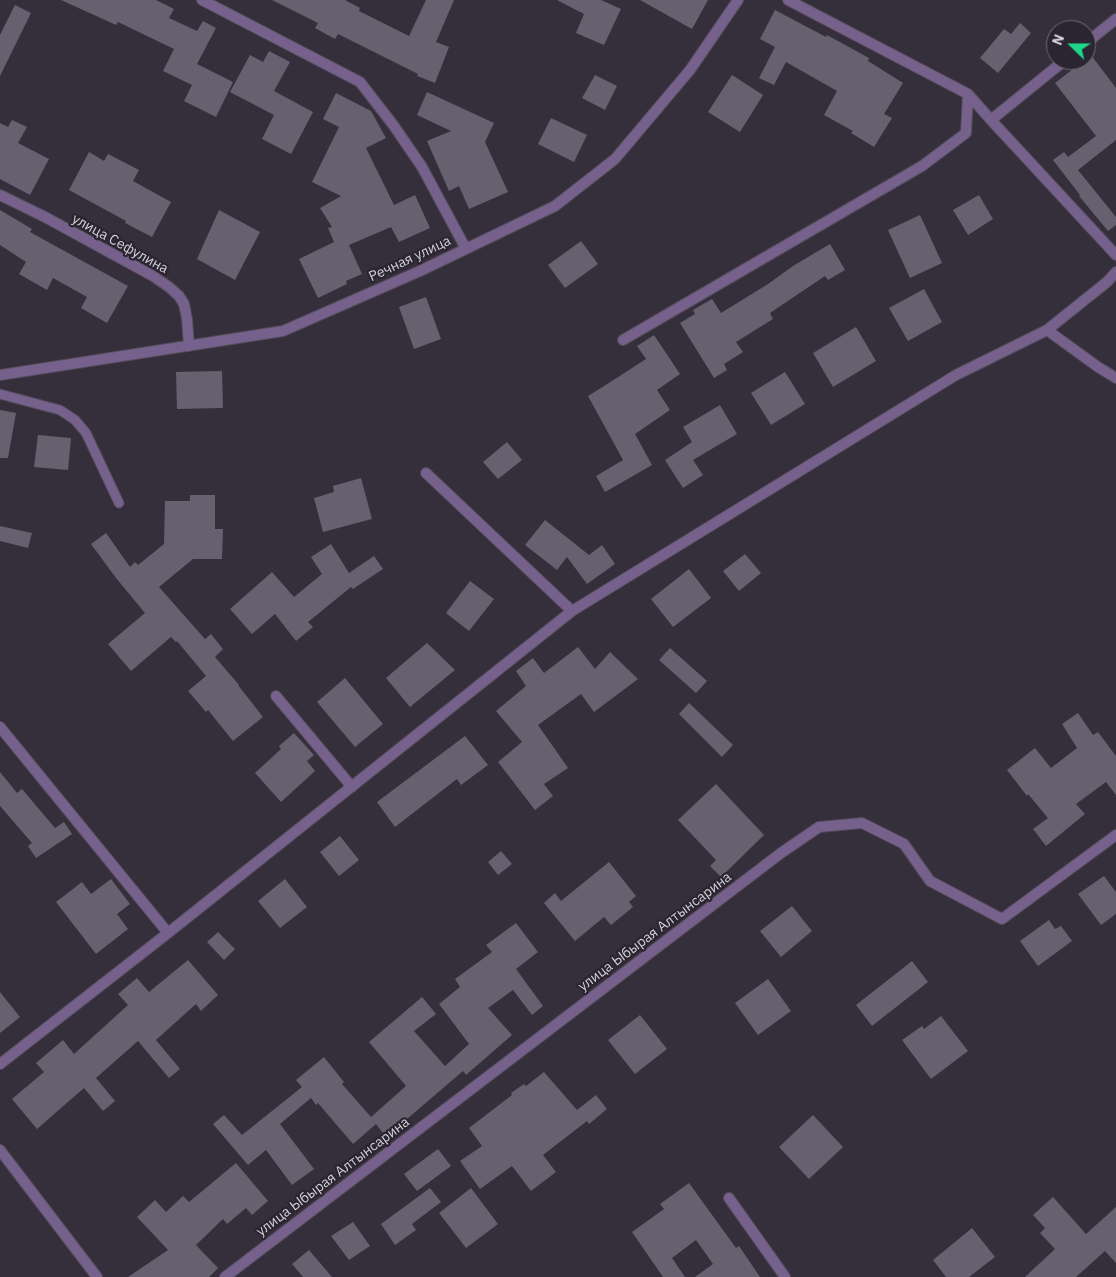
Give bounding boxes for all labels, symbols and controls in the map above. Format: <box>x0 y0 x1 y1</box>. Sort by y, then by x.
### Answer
north arrow <box>1046 20 1096 70</box>
text: N <box>1048 32 1068 48</box>
street label: улица Сефулина <box>69 211 171 277</box>
street label: Речная улица <box>366 233 454 285</box>
street label: улица Ыбырая Алтынсарина <box>575 869 735 995</box>
street label: улица Ыбырая Алтынсарина <box>253 1114 413 1240</box>

